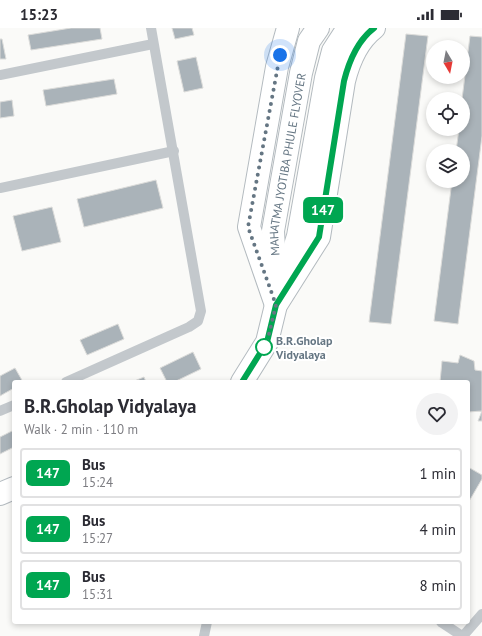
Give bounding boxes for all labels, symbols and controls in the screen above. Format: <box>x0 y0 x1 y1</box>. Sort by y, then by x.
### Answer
text: 15:23 <box>20 5 58 24</box>
north arrow <box>426 40 470 84</box>
map controls <box>426 40 470 188</box>
your location <box>270 45 290 65</box>
street label: MAHATMA JYOTIBA PHULE FLYOVER <box>266 72 308 256</box>
button: locate <box>426 92 470 136</box>
button: layers <box>426 144 470 188</box>
line badge: 147 <box>300 197 346 223</box>
text: 147 <box>311 201 335 219</box>
place label: B.R.Gholap Vidyalaya <box>275 333 333 362</box>
marker: B.R.Gholap Vidyalaya <box>255 338 273 356</box>
button: heart <box>416 393 458 435</box>
text: B.R.Gholap Vidyalaya <box>24 394 196 418</box>
text: Walk · 2 min · 110 m <box>24 421 138 438</box>
text: Bus <box>82 455 105 474</box>
text: 147 <box>36 464 60 482</box>
text: 1 min <box>419 464 456 483</box>
text: 15:24 <box>82 474 113 491</box>
text: Bus <box>82 511 105 530</box>
text: 147 <box>36 520 60 538</box>
text: 4 min <box>419 520 456 539</box>
text: 15:27 <box>82 530 113 547</box>
text: Bus <box>82 567 105 586</box>
text: 147 <box>36 576 60 594</box>
text: 8 min <box>419 576 456 595</box>
text: 15:31 <box>82 586 113 603</box>

